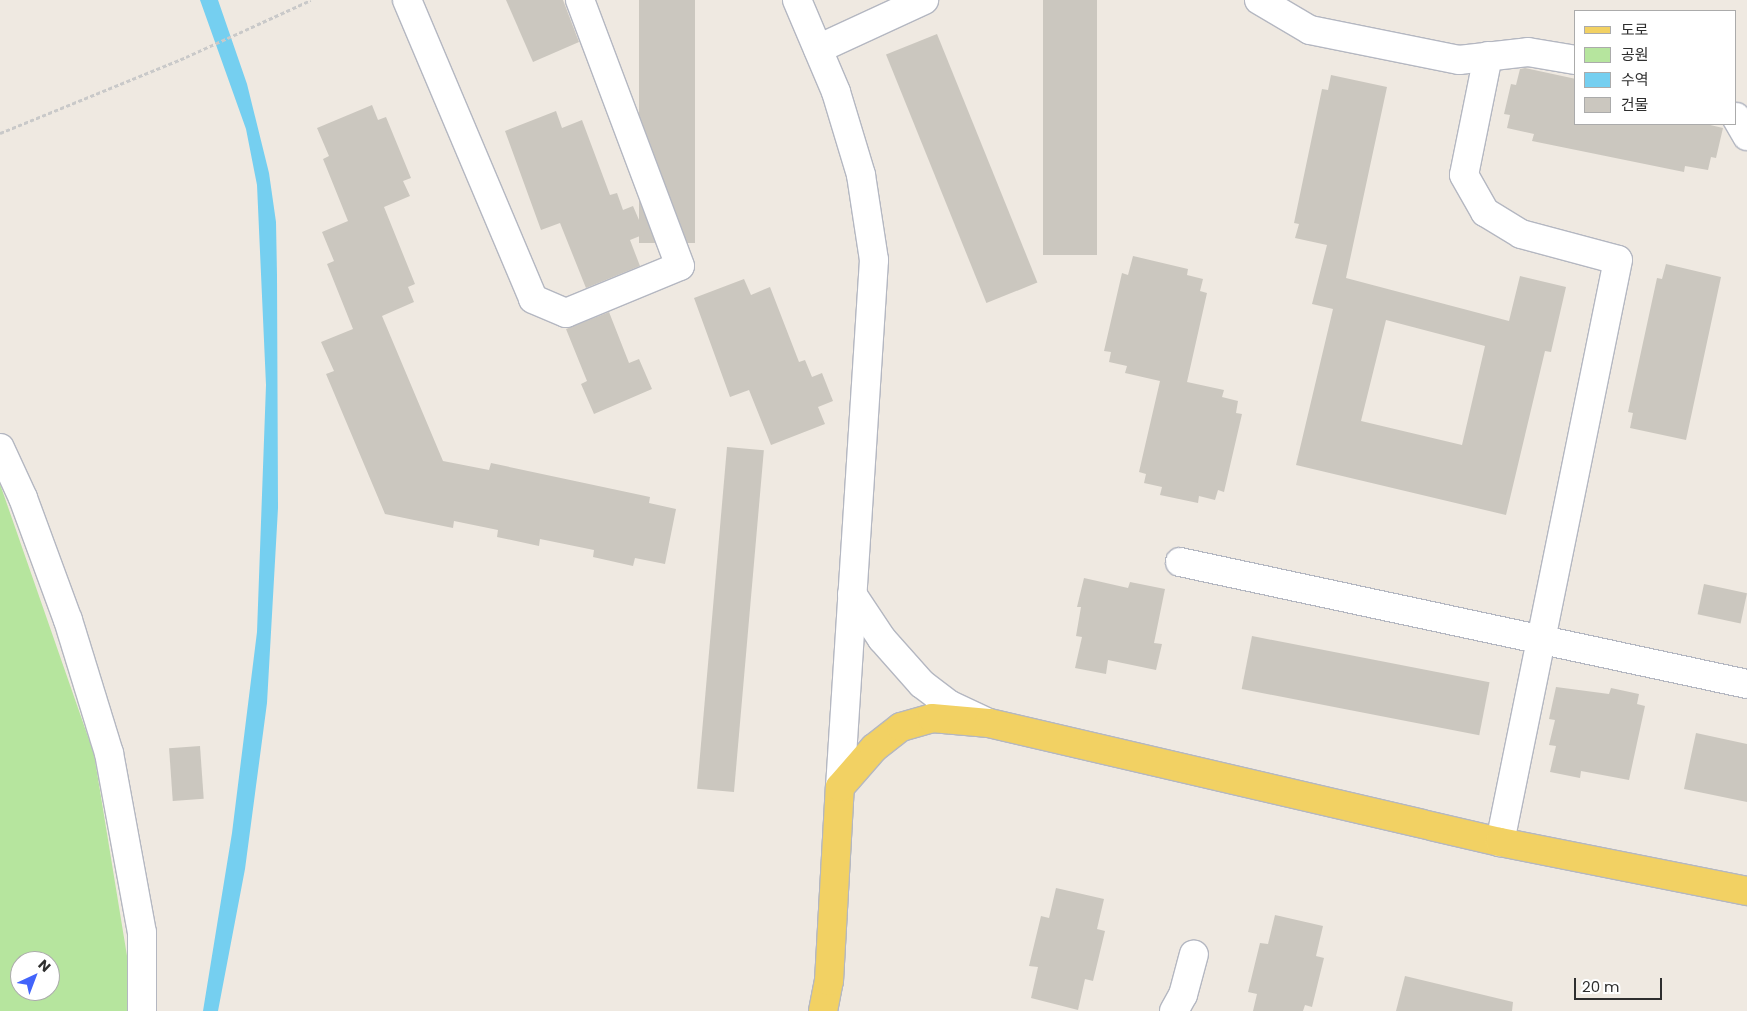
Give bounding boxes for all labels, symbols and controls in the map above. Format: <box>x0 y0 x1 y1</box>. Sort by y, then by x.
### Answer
legend <box>1574 10 1737 125</box>
text: 도로 <box>1621 19 1649 40</box>
text: 공원 <box>1621 44 1649 65</box>
text: 수역 <box>1621 69 1649 90</box>
text: 건물 <box>1621 94 1649 115</box>
north arrow <box>10 951 60 1001</box>
text: N <box>34 955 55 977</box>
scale bar <box>1577 968 1664 1000</box>
text: 20 m <box>1582 976 1620 997</box>

